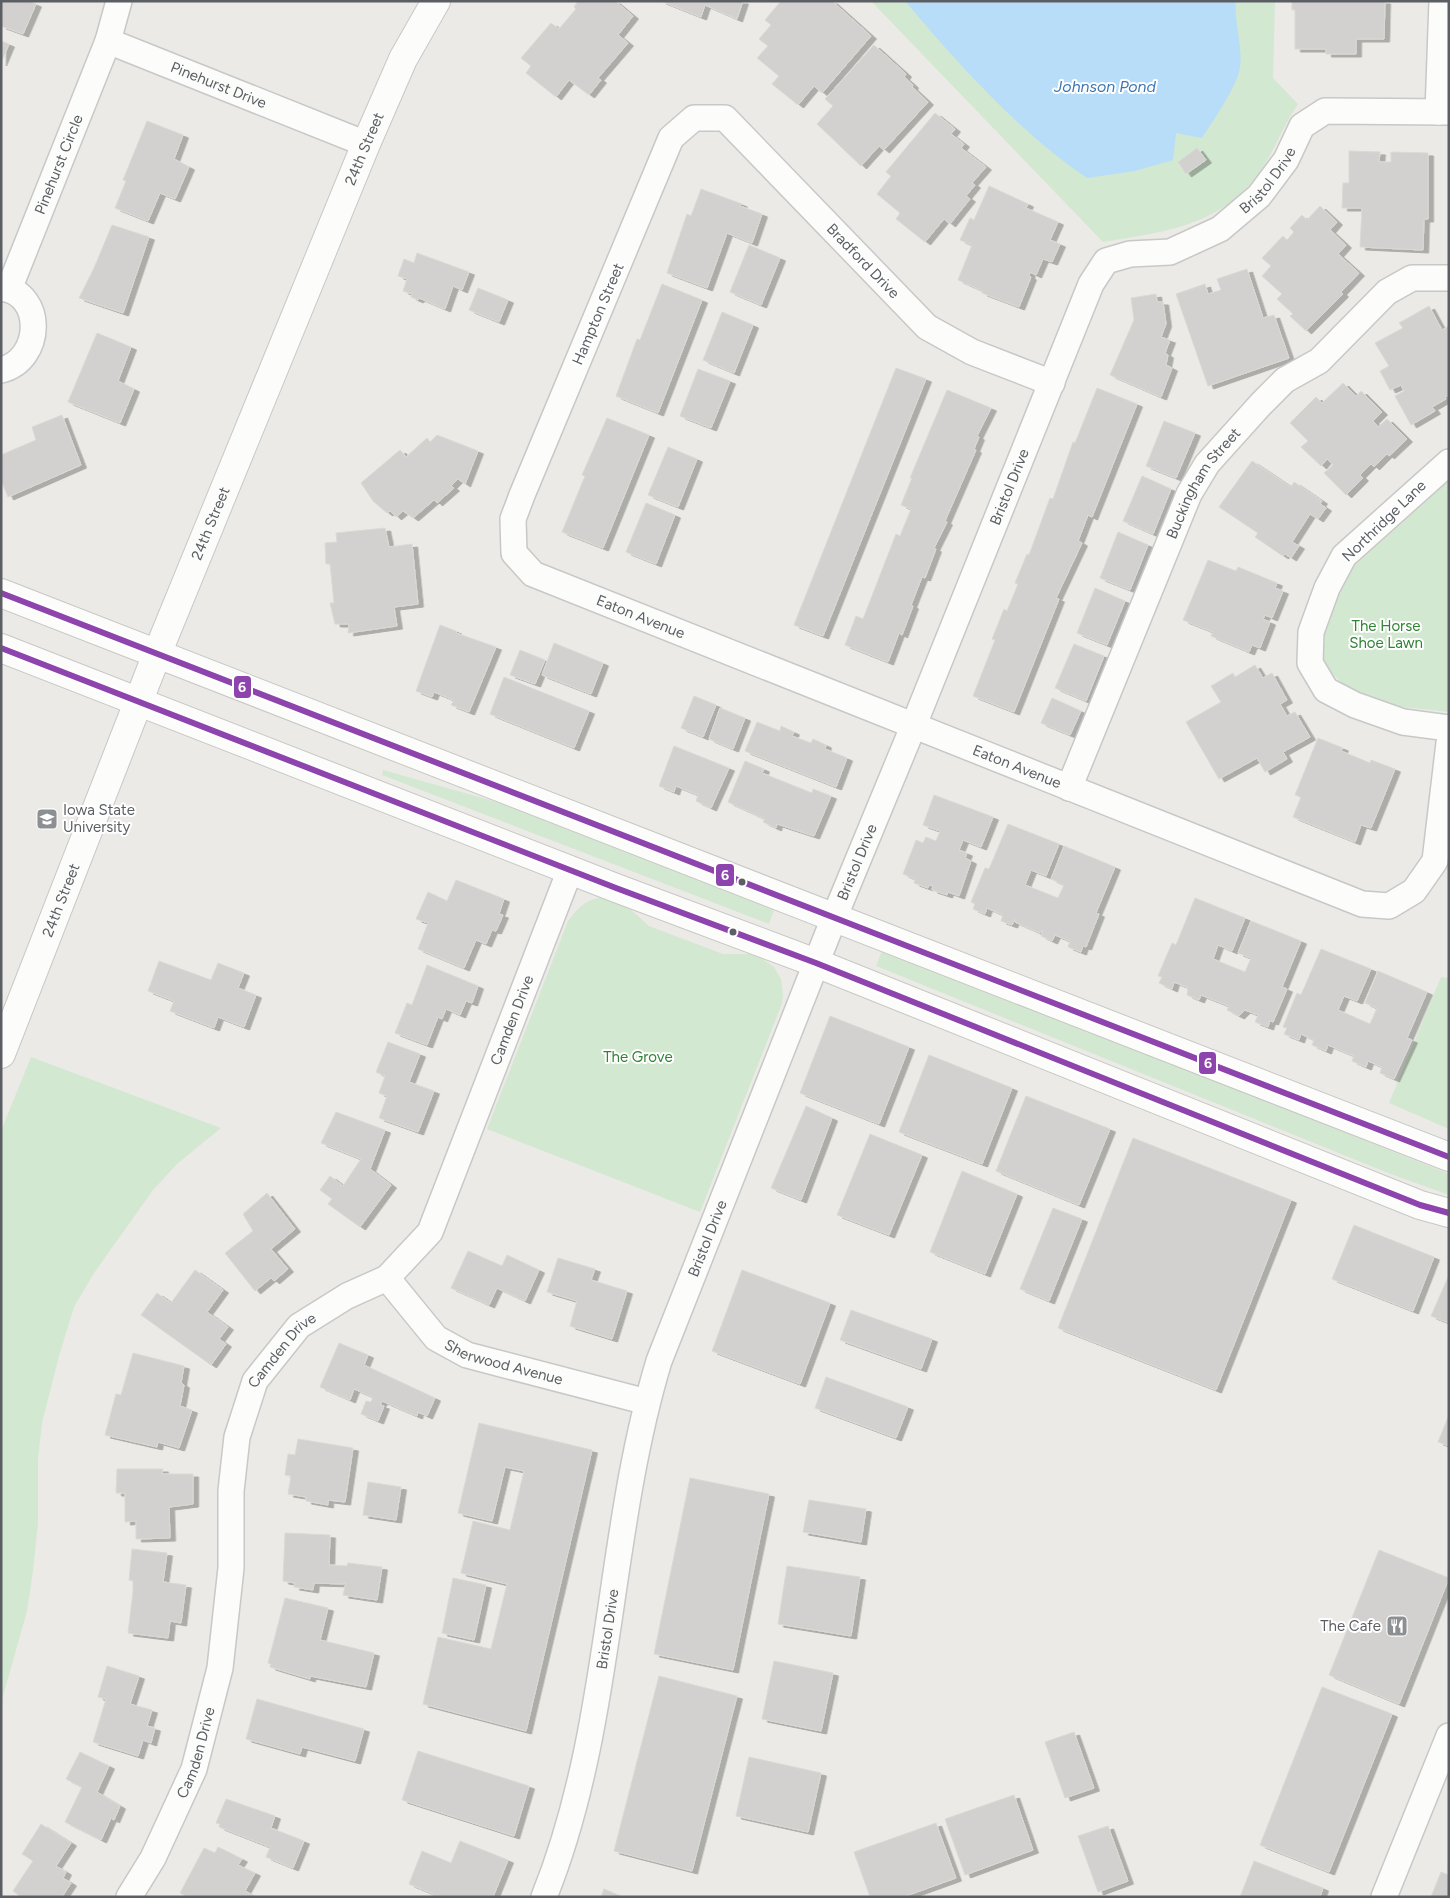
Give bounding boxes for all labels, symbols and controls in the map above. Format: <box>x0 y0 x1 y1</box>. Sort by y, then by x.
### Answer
street label: Pinehurst Drive <box>168 58 269 112</box>
water label: Johnson Pond <box>1053 77 1157 96</box>
street label: 24th Street <box>341 109 388 188</box>
street label: Pinehurst Circle <box>31 112 87 217</box>
street label: Bristol Drive <box>1236 144 1300 218</box>
street label: Bradford Drive <box>823 220 903 302</box>
street label: Hampton Street <box>568 260 628 368</box>
street label: Buckingham Street <box>1163 424 1244 542</box>
street label: Bristol Drive <box>986 446 1033 528</box>
street label: Northridge Lane <box>1338 476 1430 566</box>
street label: 24th Street <box>187 484 234 563</box>
street label: Eaton Avenue <box>594 591 687 643</box>
park label: The Horse Shoe Lawn <box>1349 617 1423 652</box>
line badge: 6 <box>233 675 252 699</box>
text: 6 <box>238 679 246 696</box>
street label: Eaton Avenue <box>970 741 1064 792</box>
place label: Iowa State University <box>63 801 135 836</box>
school or university icon: Iowa State University <box>35 807 59 831</box>
street label: Bristol Drive <box>833 821 881 903</box>
street label: 24th Street <box>38 861 84 940</box>
line badge: 6 <box>715 863 735 887</box>
text: 6 <box>721 867 729 884</box>
unlabelled marker <box>737 877 747 887</box>
unlabelled marker <box>728 927 738 937</box>
street label: Camden Drive <box>486 972 538 1068</box>
park label: The Grove <box>603 1048 673 1066</box>
line badge: 6 <box>1198 1051 1217 1075</box>
text: 6 <box>1204 1055 1212 1072</box>
street label: Bristol Drive <box>684 1198 731 1279</box>
street label: Camden Drive <box>244 1309 319 1390</box>
street label: Sherwood Avenue <box>441 1335 565 1389</box>
street label: Bristol Drive <box>593 1588 622 1671</box>
restaurant icon: The Cafe <box>1385 1614 1409 1638</box>
place label: The Cafe <box>1320 1617 1381 1635</box>
street label: Camden Drive <box>173 1705 219 1801</box>

